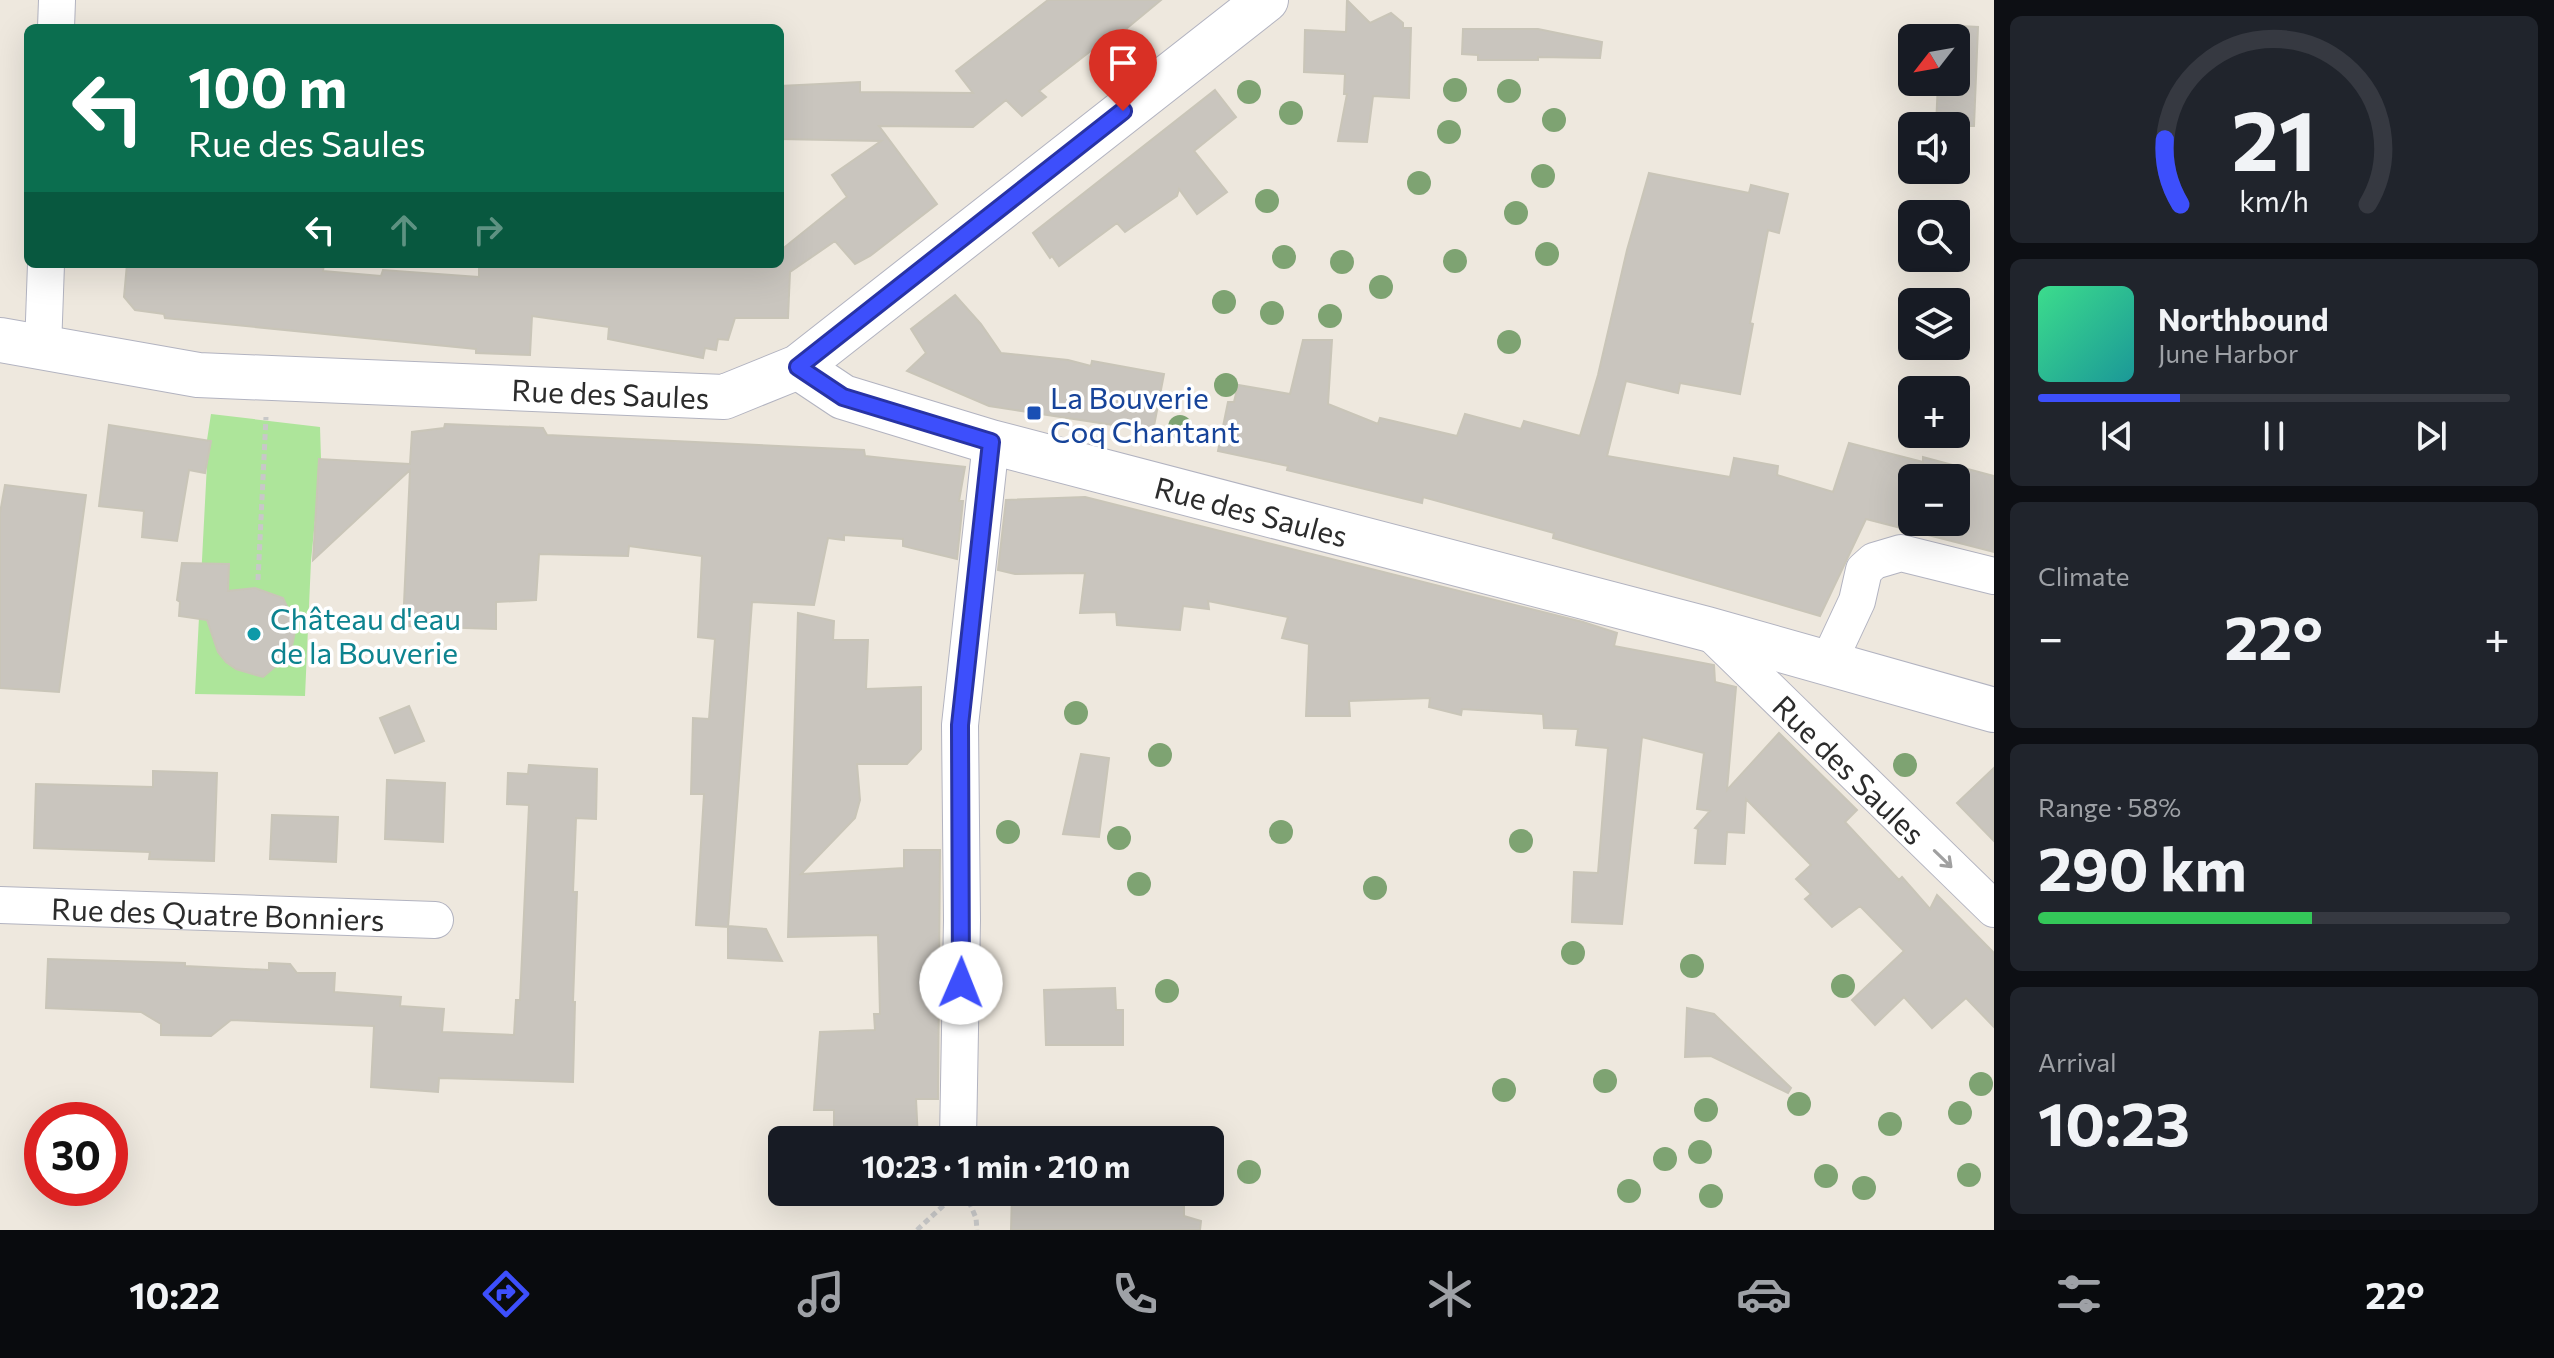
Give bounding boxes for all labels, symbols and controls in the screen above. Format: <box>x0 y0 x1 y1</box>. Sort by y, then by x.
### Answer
north arrow <box>1898 24 1970 96</box>
map controls <box>1898 24 1970 536</box>
pin <box>1089 29 1157 111</box>
icon: arrive <box>1101 41 1145 85</box>
text: 100 m <box>188 51 347 120</box>
icon: left <box>56 56 160 160</box>
text: 21 <box>2232 86 2316 188</box>
button: sound <box>1898 112 1970 184</box>
text: Rue des Saules <box>188 120 426 164</box>
text: km/h <box>2239 184 2309 219</box>
button: search <box>1898 200 1970 272</box>
icon: left <box>298 208 342 252</box>
icon: ahead <box>382 208 426 252</box>
icon: right <box>466 208 510 252</box>
button: layers <box>1898 288 1970 360</box>
text: Northbound <box>2158 300 2329 337</box>
text: June Harbor <box>2158 337 2298 368</box>
street label: Rue des Saules <box>511 370 710 415</box>
button: + <box>1898 376 1970 448</box>
place label: La Bouverie Coq Chantant <box>1050 378 1240 449</box>
marker: La Bouverie Coq Chantant <box>1025 404 1043 422</box>
icon: previous <box>2095 414 2139 458</box>
icon: pause <box>2252 414 2296 458</box>
icon: next <box>2409 414 2453 458</box>
button: − <box>1898 464 1970 536</box>
street label: Rue des Saules <box>1151 467 1352 553</box>
text: Climate <box>2038 560 2130 591</box>
place label: Château d'eau de la Bouverie <box>270 599 461 670</box>
text: 22° <box>2224 599 2323 672</box>
text: − <box>2038 609 2063 663</box>
text: + <box>2484 609 2510 663</box>
marker: Château d'eau de la Bouverie <box>245 625 263 643</box>
street label: Rue des Saules <box>1766 686 1934 851</box>
text: Range · 58% <box>2038 791 2181 822</box>
text: 290 km <box>2038 830 2247 903</box>
one-way arrow <box>1933 850 1953 869</box>
street label: Rue des Quatre Bonniers <box>51 888 385 937</box>
position arrow <box>919 941 1003 1025</box>
text: Arrival <box>2038 1046 2117 1077</box>
text: 10:23 <box>2038 1085 2190 1158</box>
speed limit sign: 30 <box>24 1102 128 1206</box>
text: 10:23 · 1 min · 210 m <box>862 1147 1130 1184</box>
icon: directions <box>478 1266 534 1322</box>
icon: music <box>793 1266 849 1322</box>
icon: phone <box>1107 1266 1163 1322</box>
icon: climate <box>1422 1266 1478 1322</box>
icon: car <box>1736 1266 1792 1322</box>
icon: filters <box>2051 1266 2107 1322</box>
text: 10:22 <box>129 1272 220 1316</box>
text: 22° <box>2365 1272 2425 1316</box>

